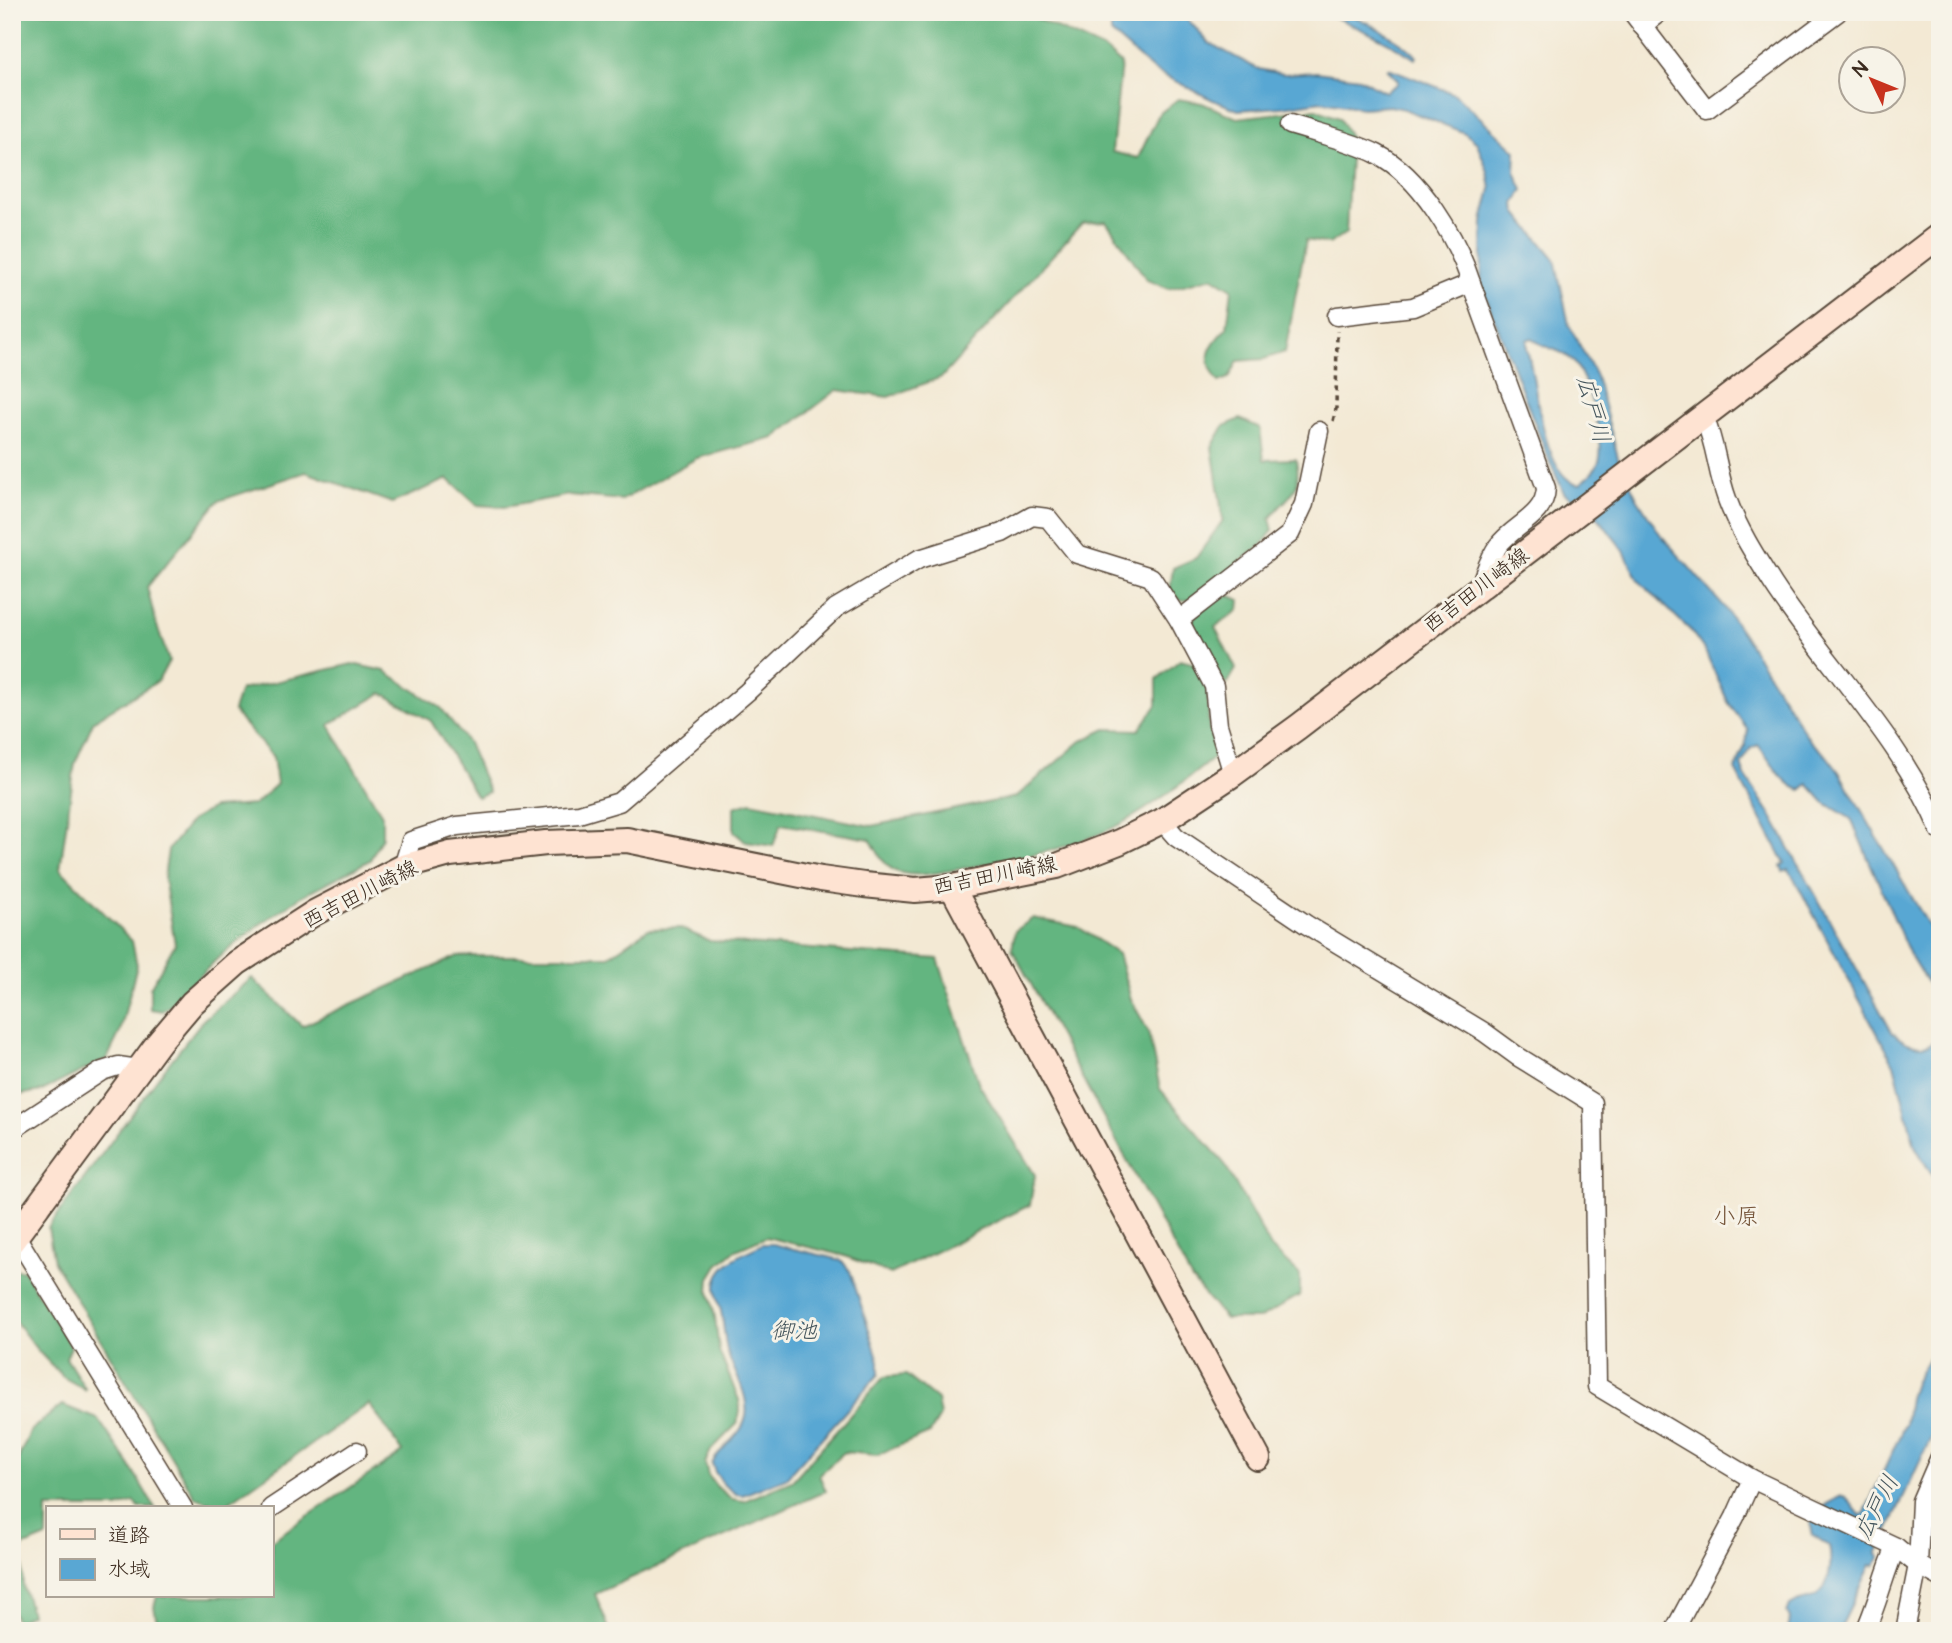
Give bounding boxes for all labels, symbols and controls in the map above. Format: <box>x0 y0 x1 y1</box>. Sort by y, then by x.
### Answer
north arrow <box>1836 46 1906 116</box>
text: N <box>1847 56 1875 83</box>
water label: 広戸川 <box>1569 372 1617 447</box>
street label: 西吉田川崎線 <box>1417 541 1535 640</box>
street label: 西吉田川崎線 <box>930 849 1060 902</box>
street label: 西吉田川崎線 <box>298 853 423 936</box>
district label: 小原 <box>1713 1201 1759 1233</box>
water label: 御池 <box>771 1315 818 1347</box>
water label: 広戸川 <box>1847 1469 1907 1545</box>
legend <box>46 1506 273 1598</box>
text: 道路 <box>108 1521 150 1550</box>
text: 水域 <box>108 1555 150 1584</box>

